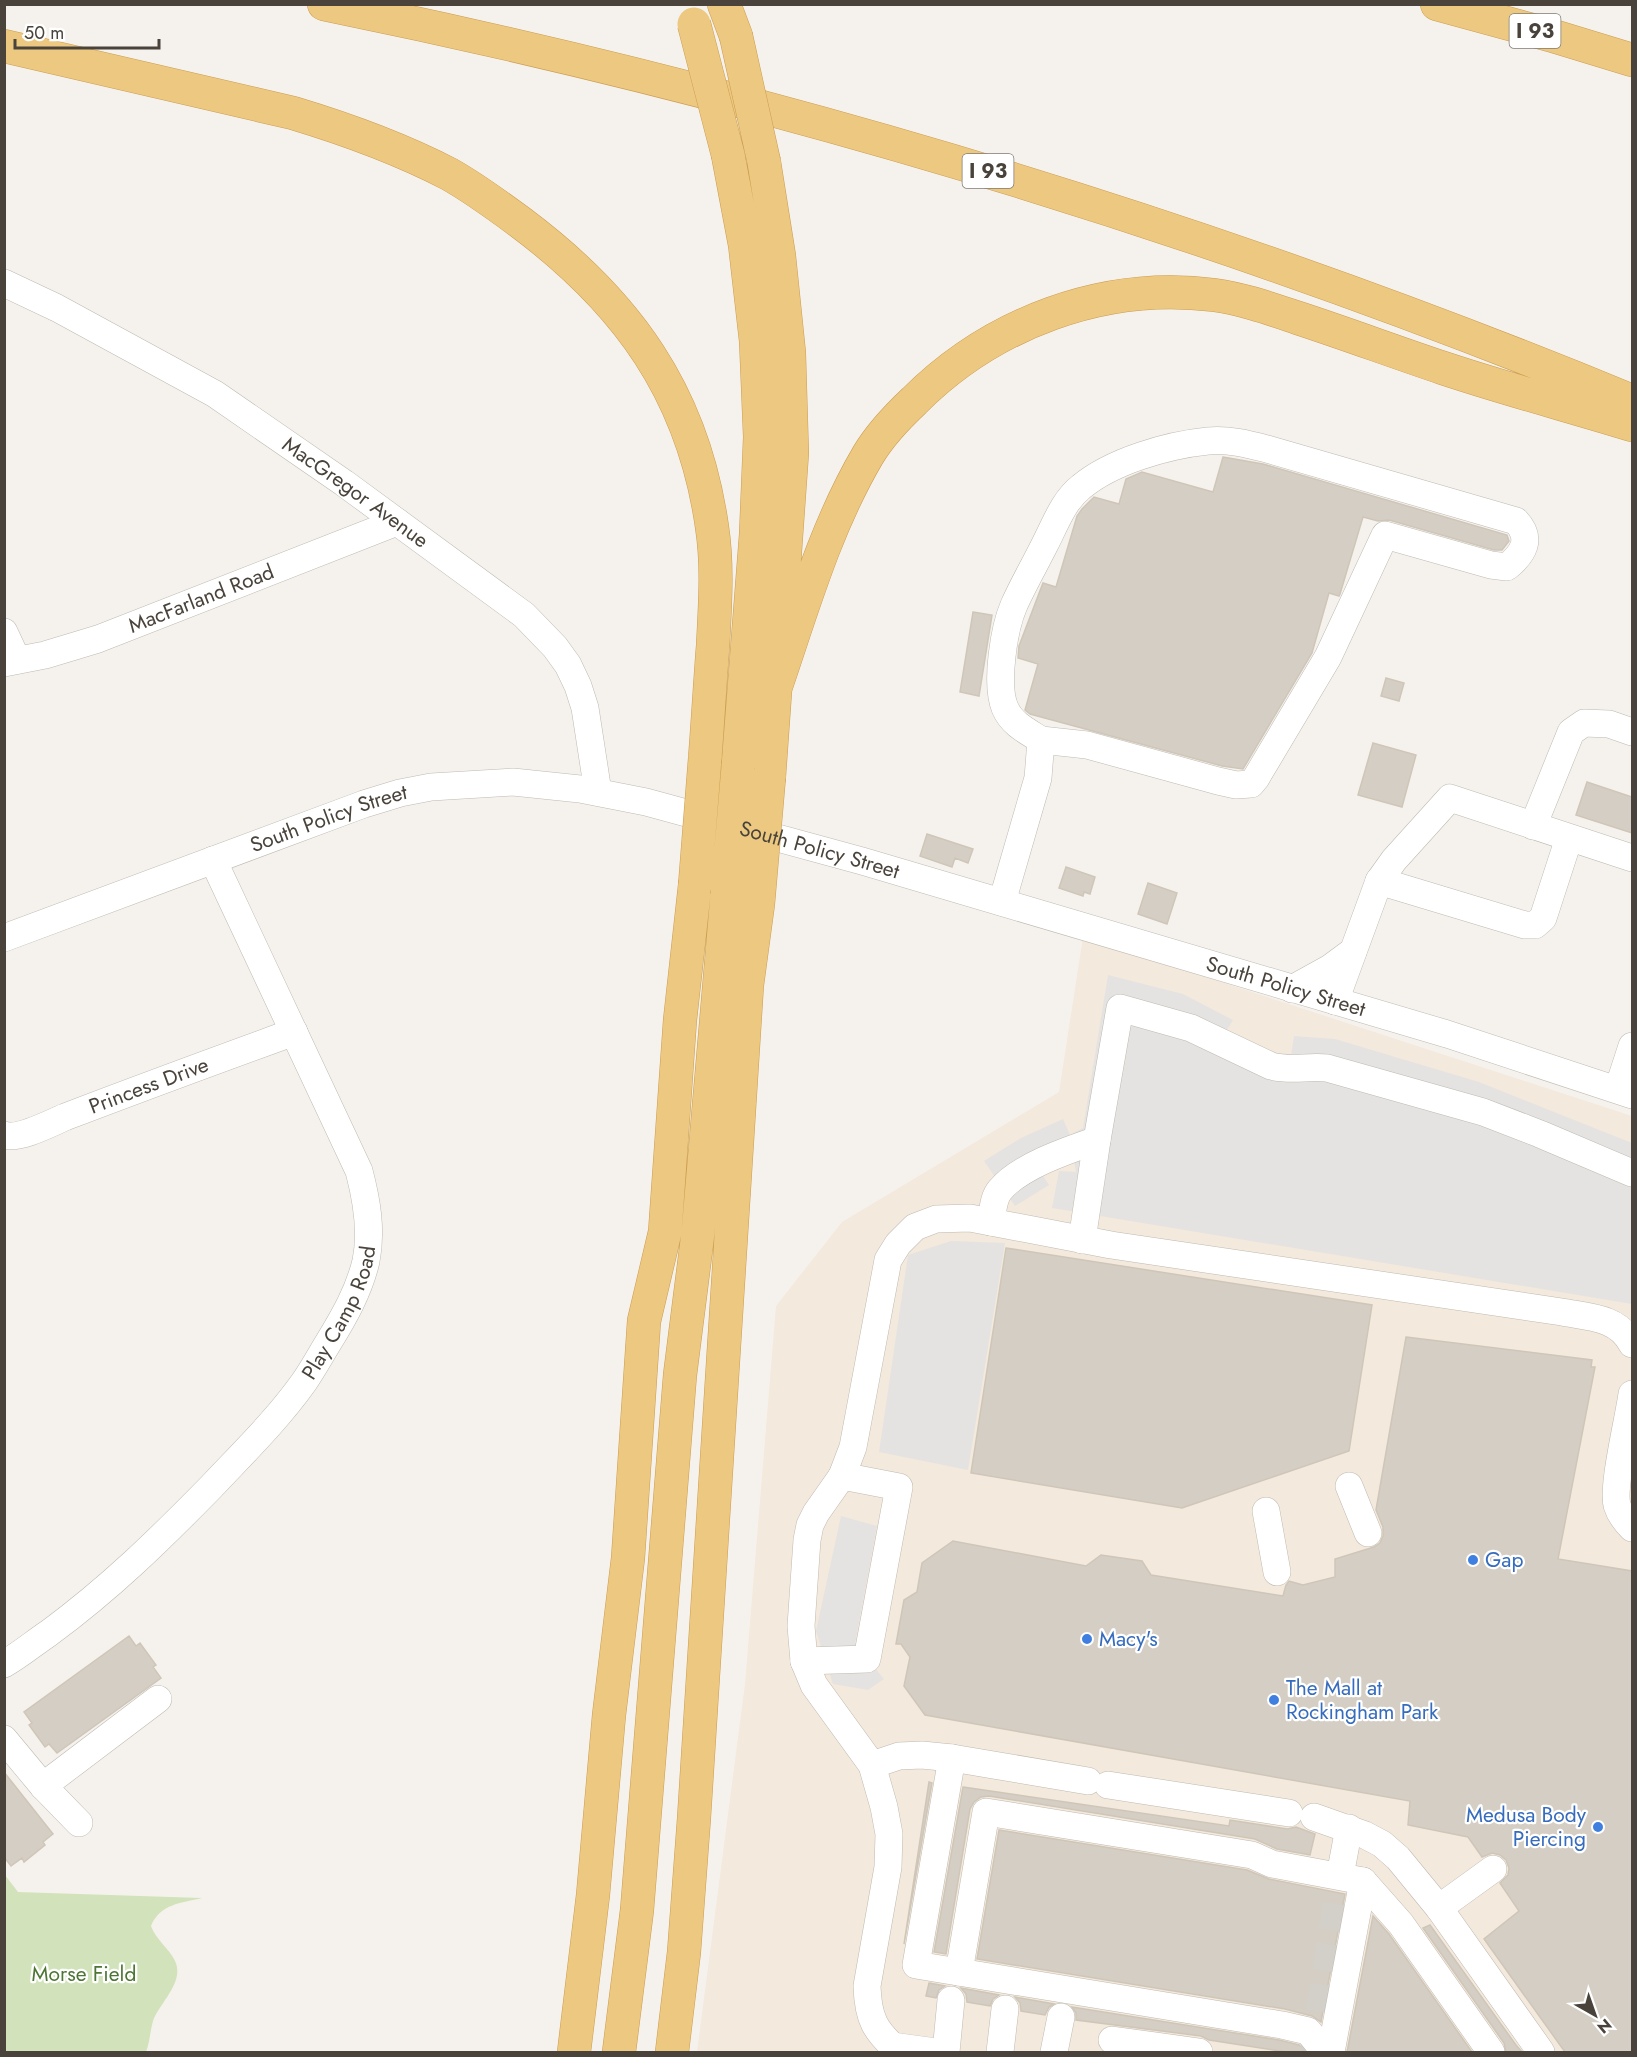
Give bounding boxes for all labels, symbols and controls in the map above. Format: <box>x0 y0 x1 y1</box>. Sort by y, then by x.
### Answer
scale bar <box>15 12 159 50</box>
road number: I 93 <box>1510 14 1561 48</box>
text: 50 m <box>24 20 64 46</box>
road number: I 93 <box>962 154 1014 188</box>
street label: MacGregor Avenue <box>276 430 435 555</box>
street label: MacFarland Road <box>124 557 278 641</box>
street label: South Policy Street <box>246 777 409 860</box>
street label: South Policy Street <box>736 813 903 886</box>
street label: South Policy Street <box>1203 949 1369 1024</box>
street label: Princess Drive <box>85 1050 213 1122</box>
street label: Play Camp Road <box>294 1244 383 1385</box>
place label: Gap <box>1485 1545 1523 1575</box>
marker: Gap <box>1466 1553 1480 1567</box>
place label: Macy's <box>1099 1624 1158 1654</box>
marker: Macy's <box>1080 1632 1094 1646</box>
place label: The Mall at Rockingham Park <box>1286 1673 1439 1727</box>
marker: The Mall at Rockingham Park <box>1267 1693 1281 1707</box>
place label: Medusa Body Piercing <box>1466 1800 1587 1854</box>
marker: Medusa Body Piercing <box>1591 1820 1605 1834</box>
park label: Morse Field <box>32 1959 136 1989</box>
north arrow <box>1565 1985 1625 2045</box>
text: N <box>1592 2013 1617 2039</box>

